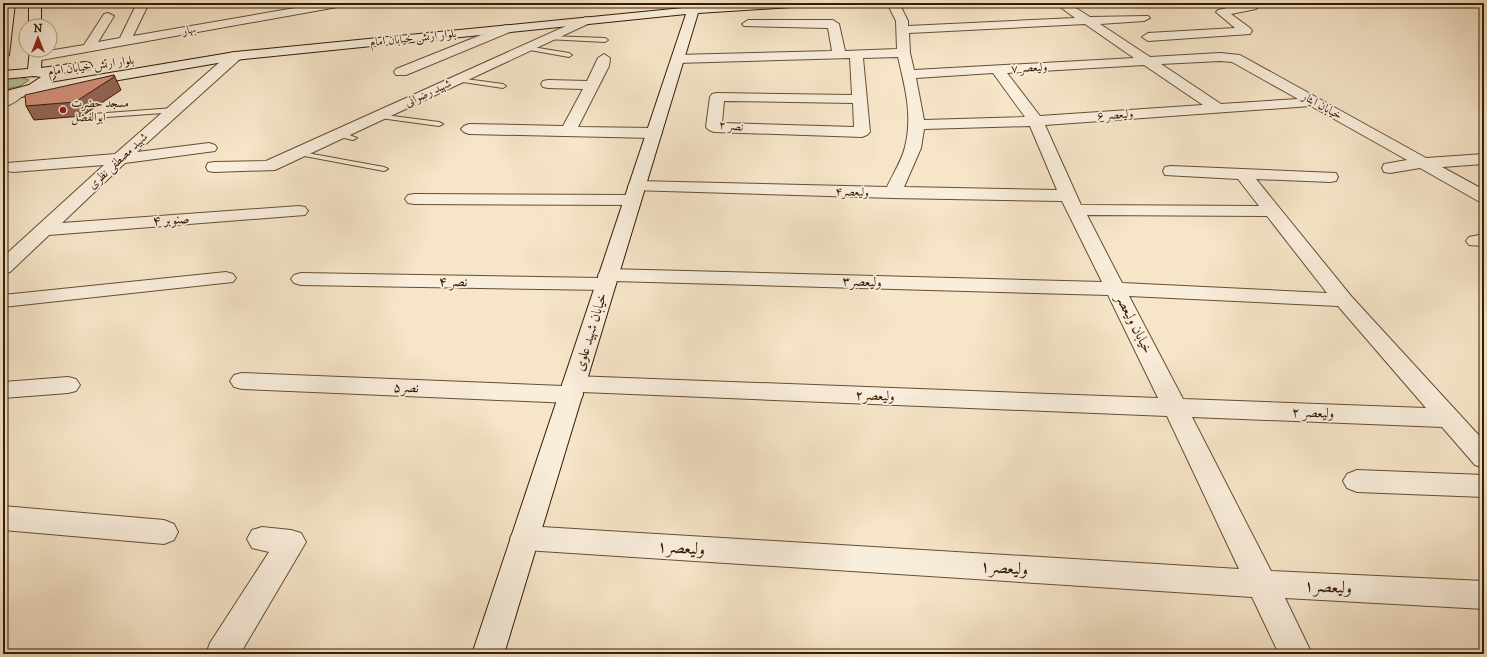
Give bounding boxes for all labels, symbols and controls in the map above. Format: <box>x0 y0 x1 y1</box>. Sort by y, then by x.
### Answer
north arrow <box>18 18 58 58</box>
street label: بهار <box>180 21 197 39</box>
text: N <box>33 22 43 36</box>
street label: بلوار ارتش خیابان امام <box>369 26 457 53</box>
street label: بلوار ارتش خیابان امام <box>47 53 135 82</box>
street label: ولیعصر ۷ <box>1010 60 1048 76</box>
street label: شهید رضوانی <box>402 76 454 110</box>
street label: خیابان ایثار <box>1298 88 1345 123</box>
place label: مسجد حضرت ابوالفضل <box>71 96 129 126</box>
marker: مسجد حضرت ابوالفضل <box>58 105 68 115</box>
street label: ولیعصر ۶ <box>1096 106 1134 124</box>
street label: نصر ۲ <box>718 117 744 135</box>
street label: شهید مصطفی نظری <box>85 129 152 193</box>
street label: ولیعصر۴ <box>835 184 869 200</box>
street label: صنوبر ۴ <box>152 210 190 230</box>
street label: ولیعصر۳ <box>842 272 882 292</box>
street label: نصر ۴ <box>438 273 468 291</box>
street label: خیابان ولیعصر <box>1111 290 1157 357</box>
street label: خیابان شهید علوی <box>571 291 611 373</box>
street label: نصر۵ <box>393 379 420 397</box>
street label: ولیعصر۲ <box>855 386 895 406</box>
street label: ولیعصر ۲ <box>1291 403 1335 423</box>
street label: ولیعصر۱ <box>656 535 706 561</box>
street label: ولیعصر۱ <box>979 555 1029 581</box>
street label: ولیعصر۱ <box>1303 575 1353 599</box>

